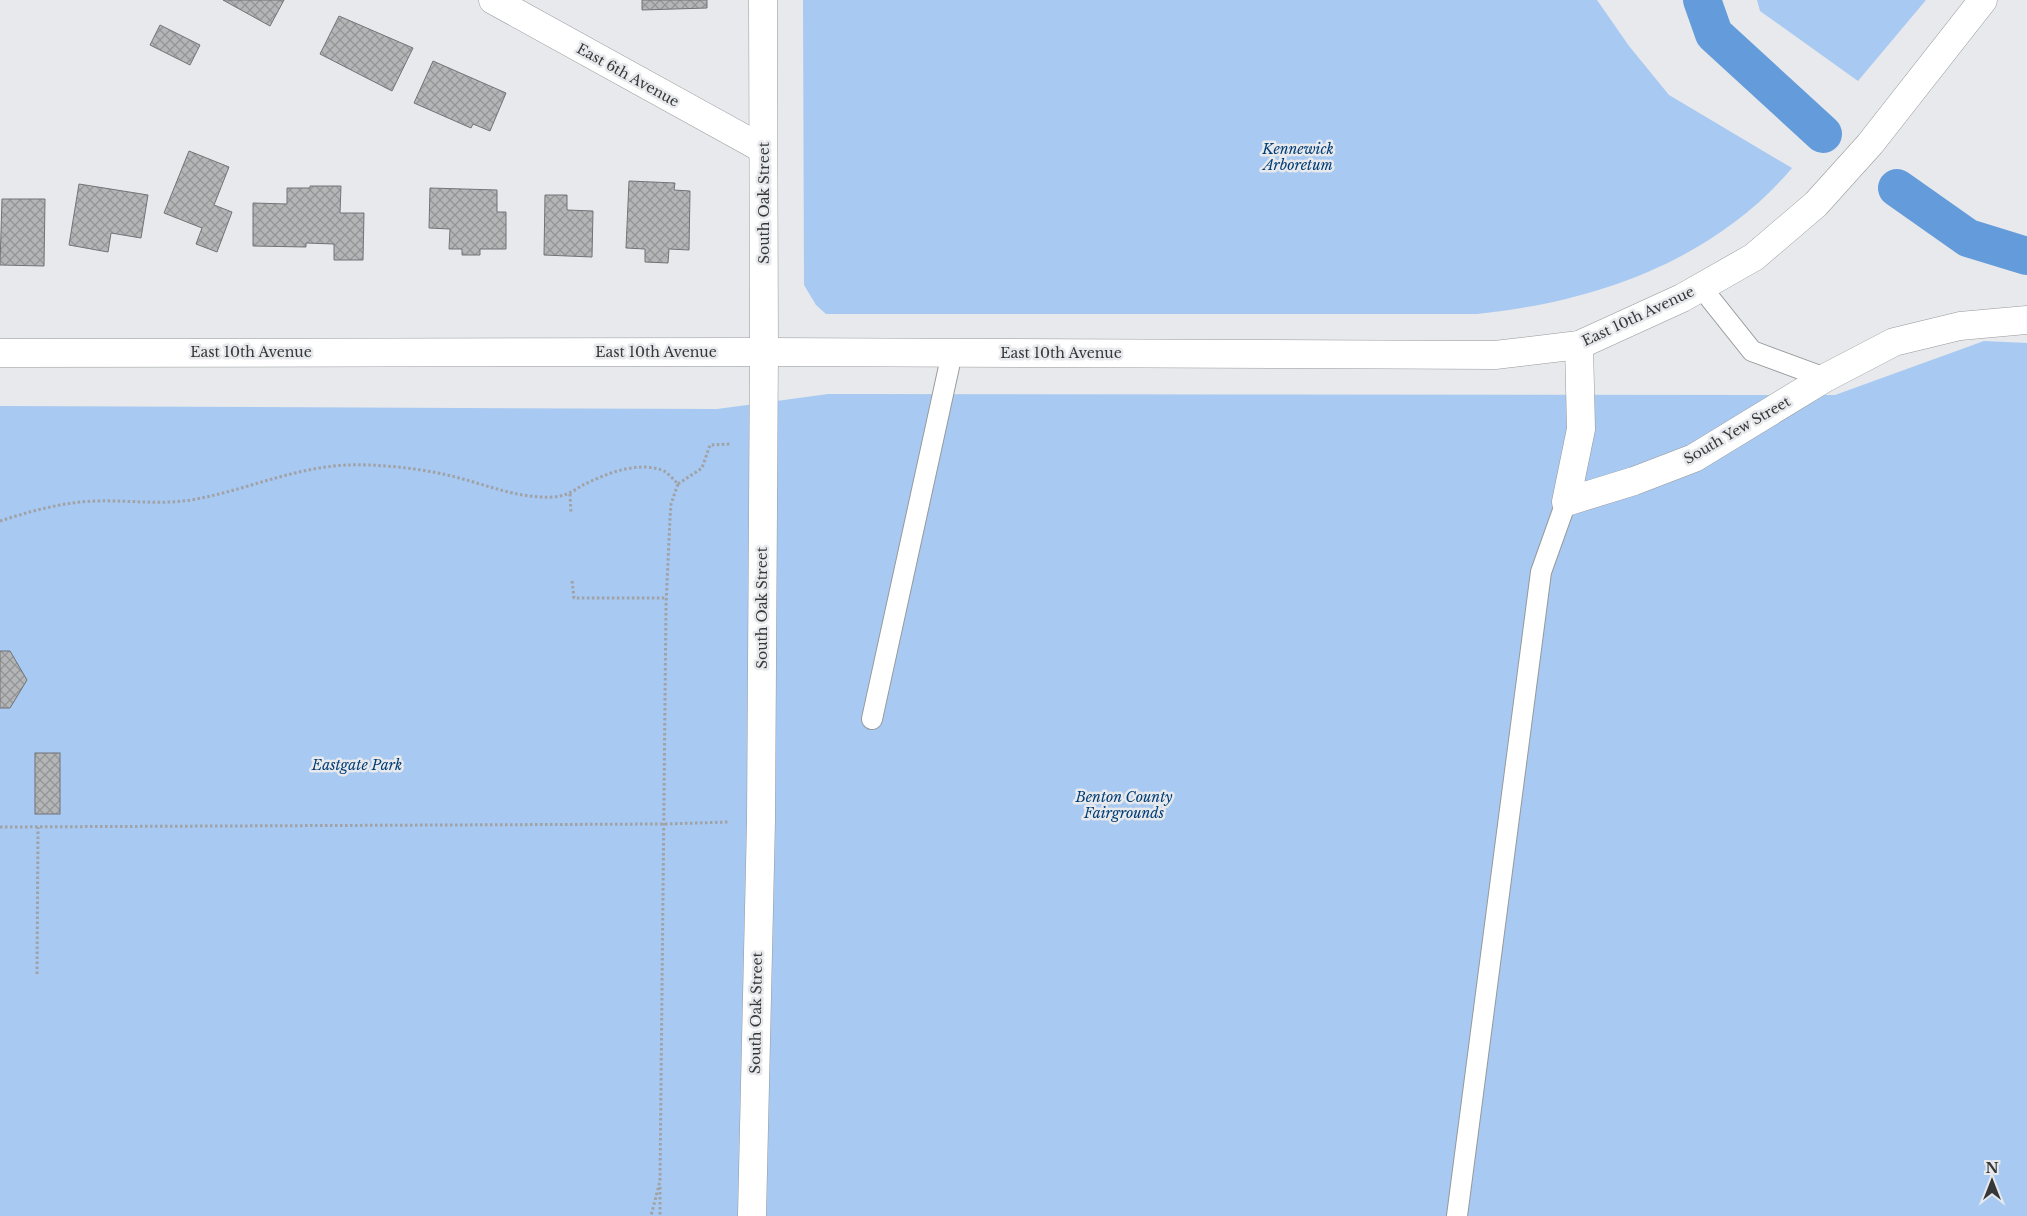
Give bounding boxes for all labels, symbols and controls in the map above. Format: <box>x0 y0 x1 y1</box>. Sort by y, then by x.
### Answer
street label: East 6th Avenue <box>574 39 682 111</box>
park label: Kennewick Arboretum <box>1261 140 1334 174</box>
street label: South Oak Street <box>755 141 773 264</box>
street label: East 10th Avenue <box>1579 282 1697 350</box>
street label: East 10th Avenue <box>190 343 312 361</box>
street label: East 10th Avenue <box>595 343 717 361</box>
street label: East 10th Avenue <box>1000 344 1122 362</box>
street label: South Yew Street <box>1680 392 1794 468</box>
street label: South Oak Street <box>753 546 771 669</box>
park label: Eastgate Park <box>311 756 402 774</box>
park label: Benton County Fairgrounds <box>1075 788 1173 822</box>
street label: South Oak Street <box>746 951 766 1074</box>
north arrow <box>1967 1156 2017 1206</box>
text: N <box>1985 1159 1999 1177</box>

